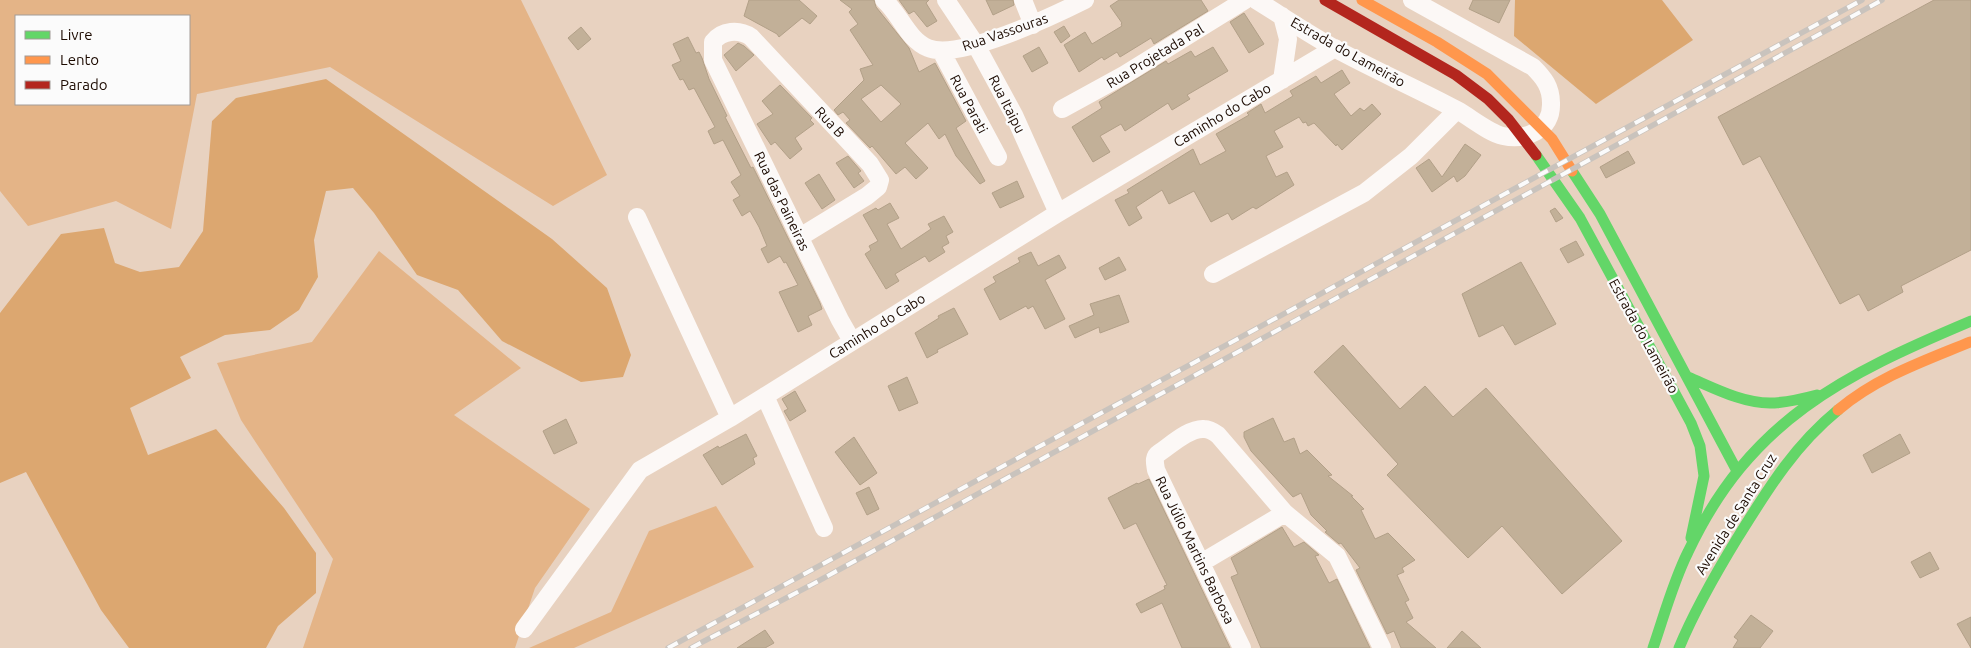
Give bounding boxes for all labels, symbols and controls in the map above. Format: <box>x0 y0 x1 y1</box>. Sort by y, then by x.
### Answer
street label: Rua Vassouras <box>960 10 1050 54</box>
street label: Estrada do Lameirão <box>1288 14 1408 90</box>
legend <box>15 15 190 105</box>
street label: Rua Projetada Pal <box>1104 21 1207 91</box>
text: Livre <box>60 26 93 43</box>
text: Lento <box>60 51 99 68</box>
street label: Rua Parati <box>947 72 991 136</box>
street label: Rua Itaipu <box>986 72 1028 136</box>
text: Parado <box>60 76 107 93</box>
street label: Caminho do Cabo <box>1171 80 1273 150</box>
street label: Rua B <box>812 103 848 141</box>
street label: Rua das Paineiras <box>751 149 813 253</box>
street label: Estrada do Lameirão <box>1606 276 1682 396</box>
street label: Caminho do Cabo <box>826 290 928 362</box>
street label: Avenida de Santa Cruz <box>1692 451 1780 577</box>
street label: Rua Júlio Martins Barbosa <box>1152 474 1238 626</box>

